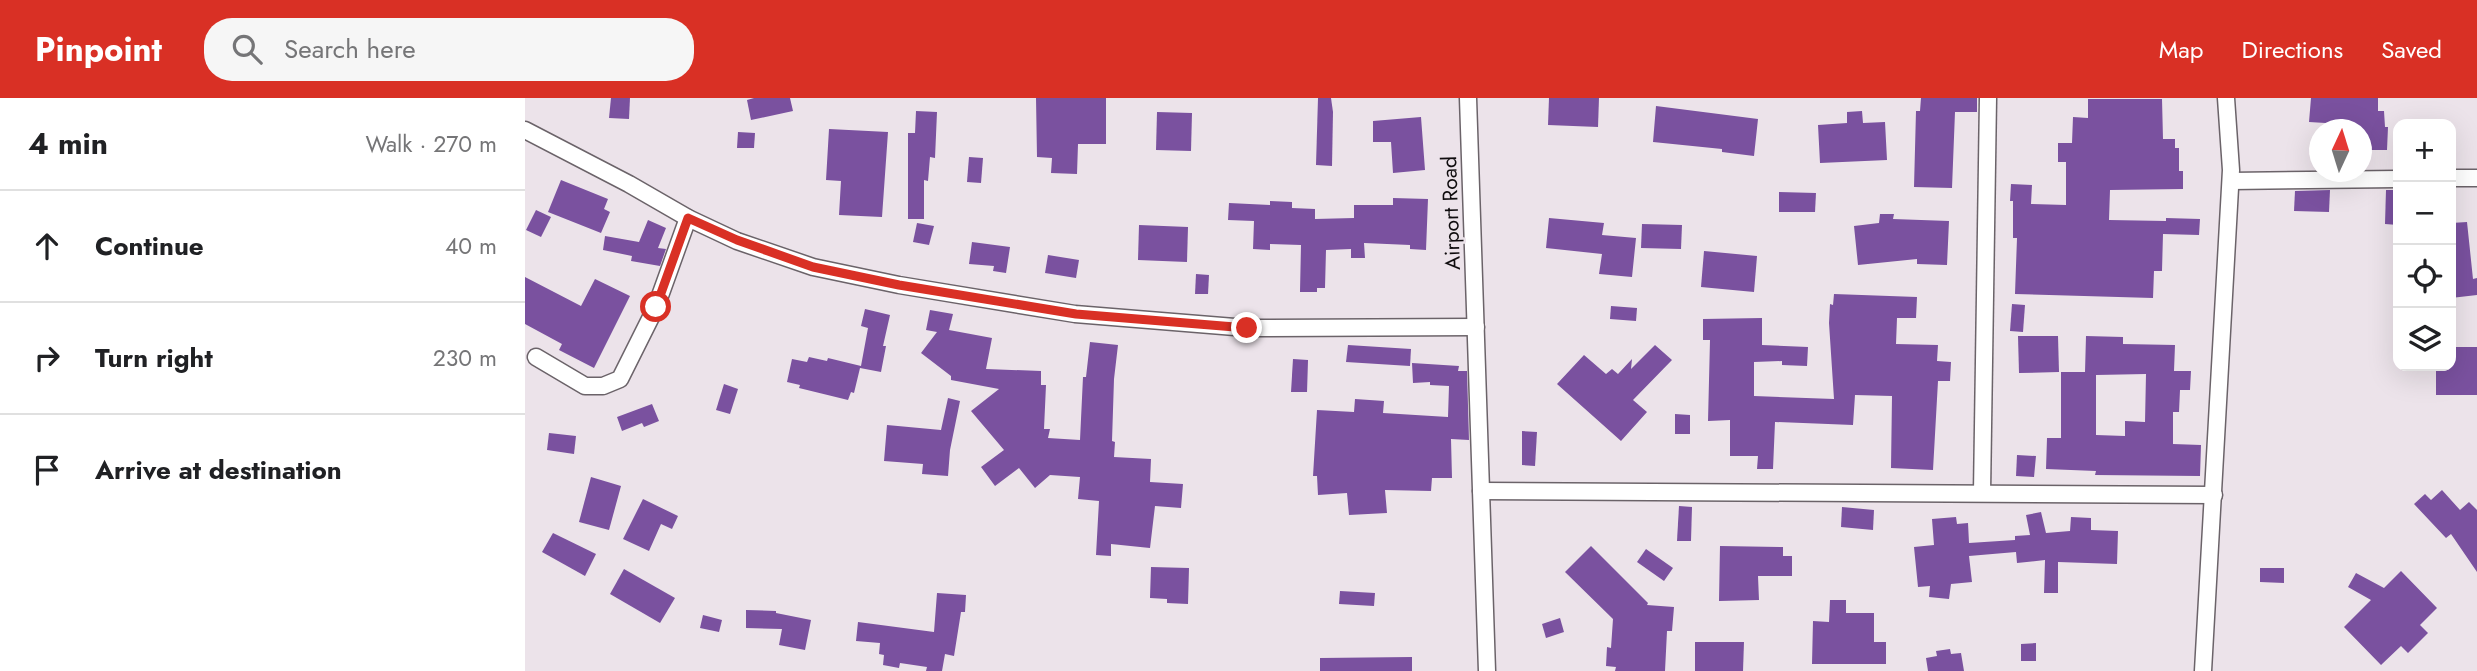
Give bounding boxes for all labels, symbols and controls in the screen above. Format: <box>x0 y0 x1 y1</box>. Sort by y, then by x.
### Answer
search box <box>204 18 694 81</box>
text: Pinpoint <box>35 26 162 73</box>
icon: search <box>228 30 266 68</box>
text: Search here <box>284 30 416 68</box>
text: Map <box>2159 32 2204 67</box>
text: Directions <box>2242 32 2343 67</box>
text: Saved <box>2381 32 2442 67</box>
north arrow <box>2309 119 2372 182</box>
map controls <box>2393 119 2456 371</box>
button: + <box>2393 119 2456 182</box>
text: 4 min <box>28 122 108 165</box>
text: Walk · 270 m <box>366 127 497 161</box>
street label: Airport Road <box>1434 156 1468 270</box>
button: − <box>2393 182 2456 245</box>
icon: ahead <box>28 227 66 265</box>
text: Continue <box>95 227 204 265</box>
text: 40 m <box>445 229 497 263</box>
button: locate <box>2393 245 2456 308</box>
route start <box>640 291 671 322</box>
button: layers <box>2393 308 2456 371</box>
route end <box>1231 312 1262 343</box>
icon: right <box>28 339 66 377</box>
text: Turn right <box>95 339 213 377</box>
text: 230 m <box>433 341 497 375</box>
icon: arrive <box>28 451 66 489</box>
text: Arrive at destination <box>95 451 342 489</box>

